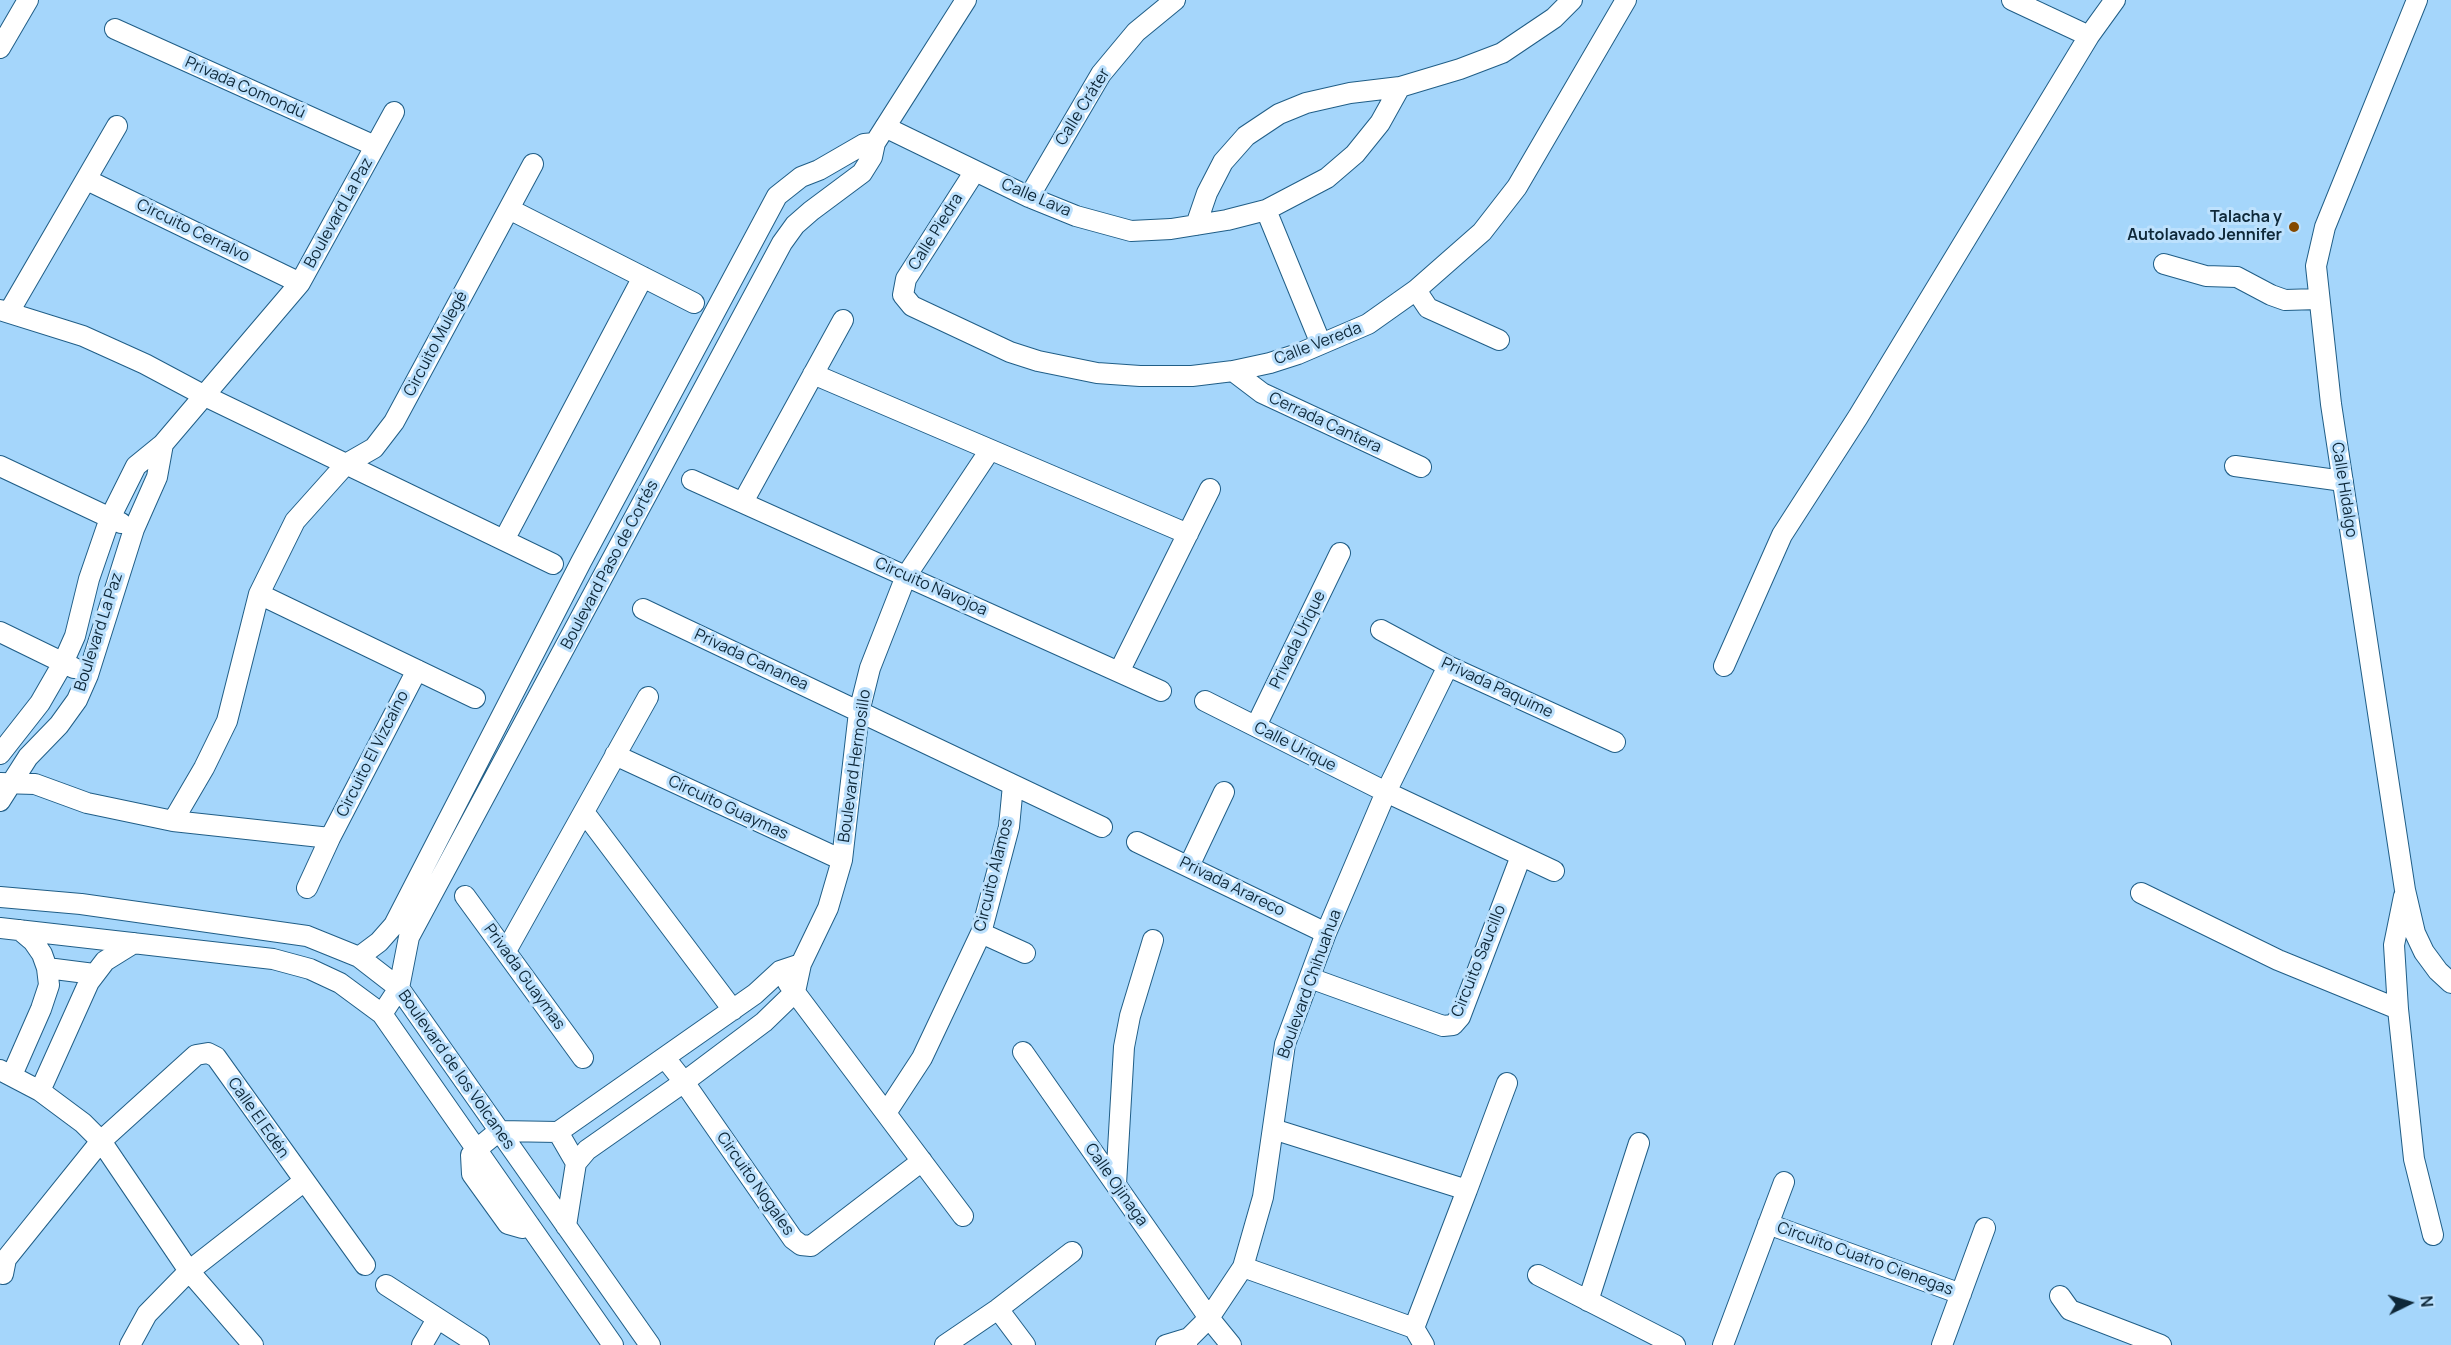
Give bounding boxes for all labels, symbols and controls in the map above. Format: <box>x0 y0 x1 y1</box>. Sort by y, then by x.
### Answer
street label: Privada Comondú <box>182 53 308 123</box>
street label: Calle Cráter <box>1052 65 1114 149</box>
street label: Boulevard La Paz <box>301 154 377 272</box>
street label: Calle Lava <box>998 175 1074 221</box>
street label: Calle Piedra <box>905 190 967 274</box>
street label: Circuito Cerralvo <box>133 195 253 267</box>
place label: Talacha y Autolavado Jennifer <box>2127 208 2282 246</box>
marker: Talacha y Autolavado Jennifer <box>2287 220 2301 234</box>
street label: Circuito Mulegé <box>400 288 472 400</box>
street label: Calle Vereda <box>1272 319 1364 369</box>
street label: Cerrada Cantera <box>1266 389 1384 457</box>
street label: Calle Hidalgo <box>2327 441 2361 539</box>
street label: Boulevard Paso de Cortés <box>557 477 663 653</box>
street label: Circuito Navojoa <box>872 554 990 620</box>
street label: Boulevard La Paz <box>71 570 127 694</box>
street label: Privada Urique <box>1266 588 1330 692</box>
street label: Privada Cananea <box>691 625 811 695</box>
street label: Privada Paquime <box>1438 654 1556 722</box>
street label: Circuito El Vizcaíno <box>333 688 413 820</box>
street label: Boulevard Hermosillo <box>835 688 875 844</box>
street label: Calle Urique <box>1251 718 1339 776</box>
street label: Circuito Guaymas <box>665 772 791 844</box>
street label: Circuito Álamos <box>971 817 1017 933</box>
street label: Privada Arareco <box>1176 853 1288 921</box>
street label: Circuito Saucillo <box>1448 902 1510 1020</box>
street label: Boulevard Chihuahua <box>1274 907 1346 1061</box>
street label: Privada Guaymas <box>479 920 569 1034</box>
street label: Boulevard de los Volcanes <box>394 987 518 1153</box>
street label: Calle El Edén <box>223 1074 293 1162</box>
street label: Circuito Nogales <box>712 1129 798 1239</box>
street label: Calle Ojinaga <box>1080 1140 1152 1230</box>
street label: Circuito Cuatro Cienegas <box>1774 1218 1956 1300</box>
north arrow <box>2379 1273 2439 1333</box>
text: N <box>2415 1295 2438 1308</box>

